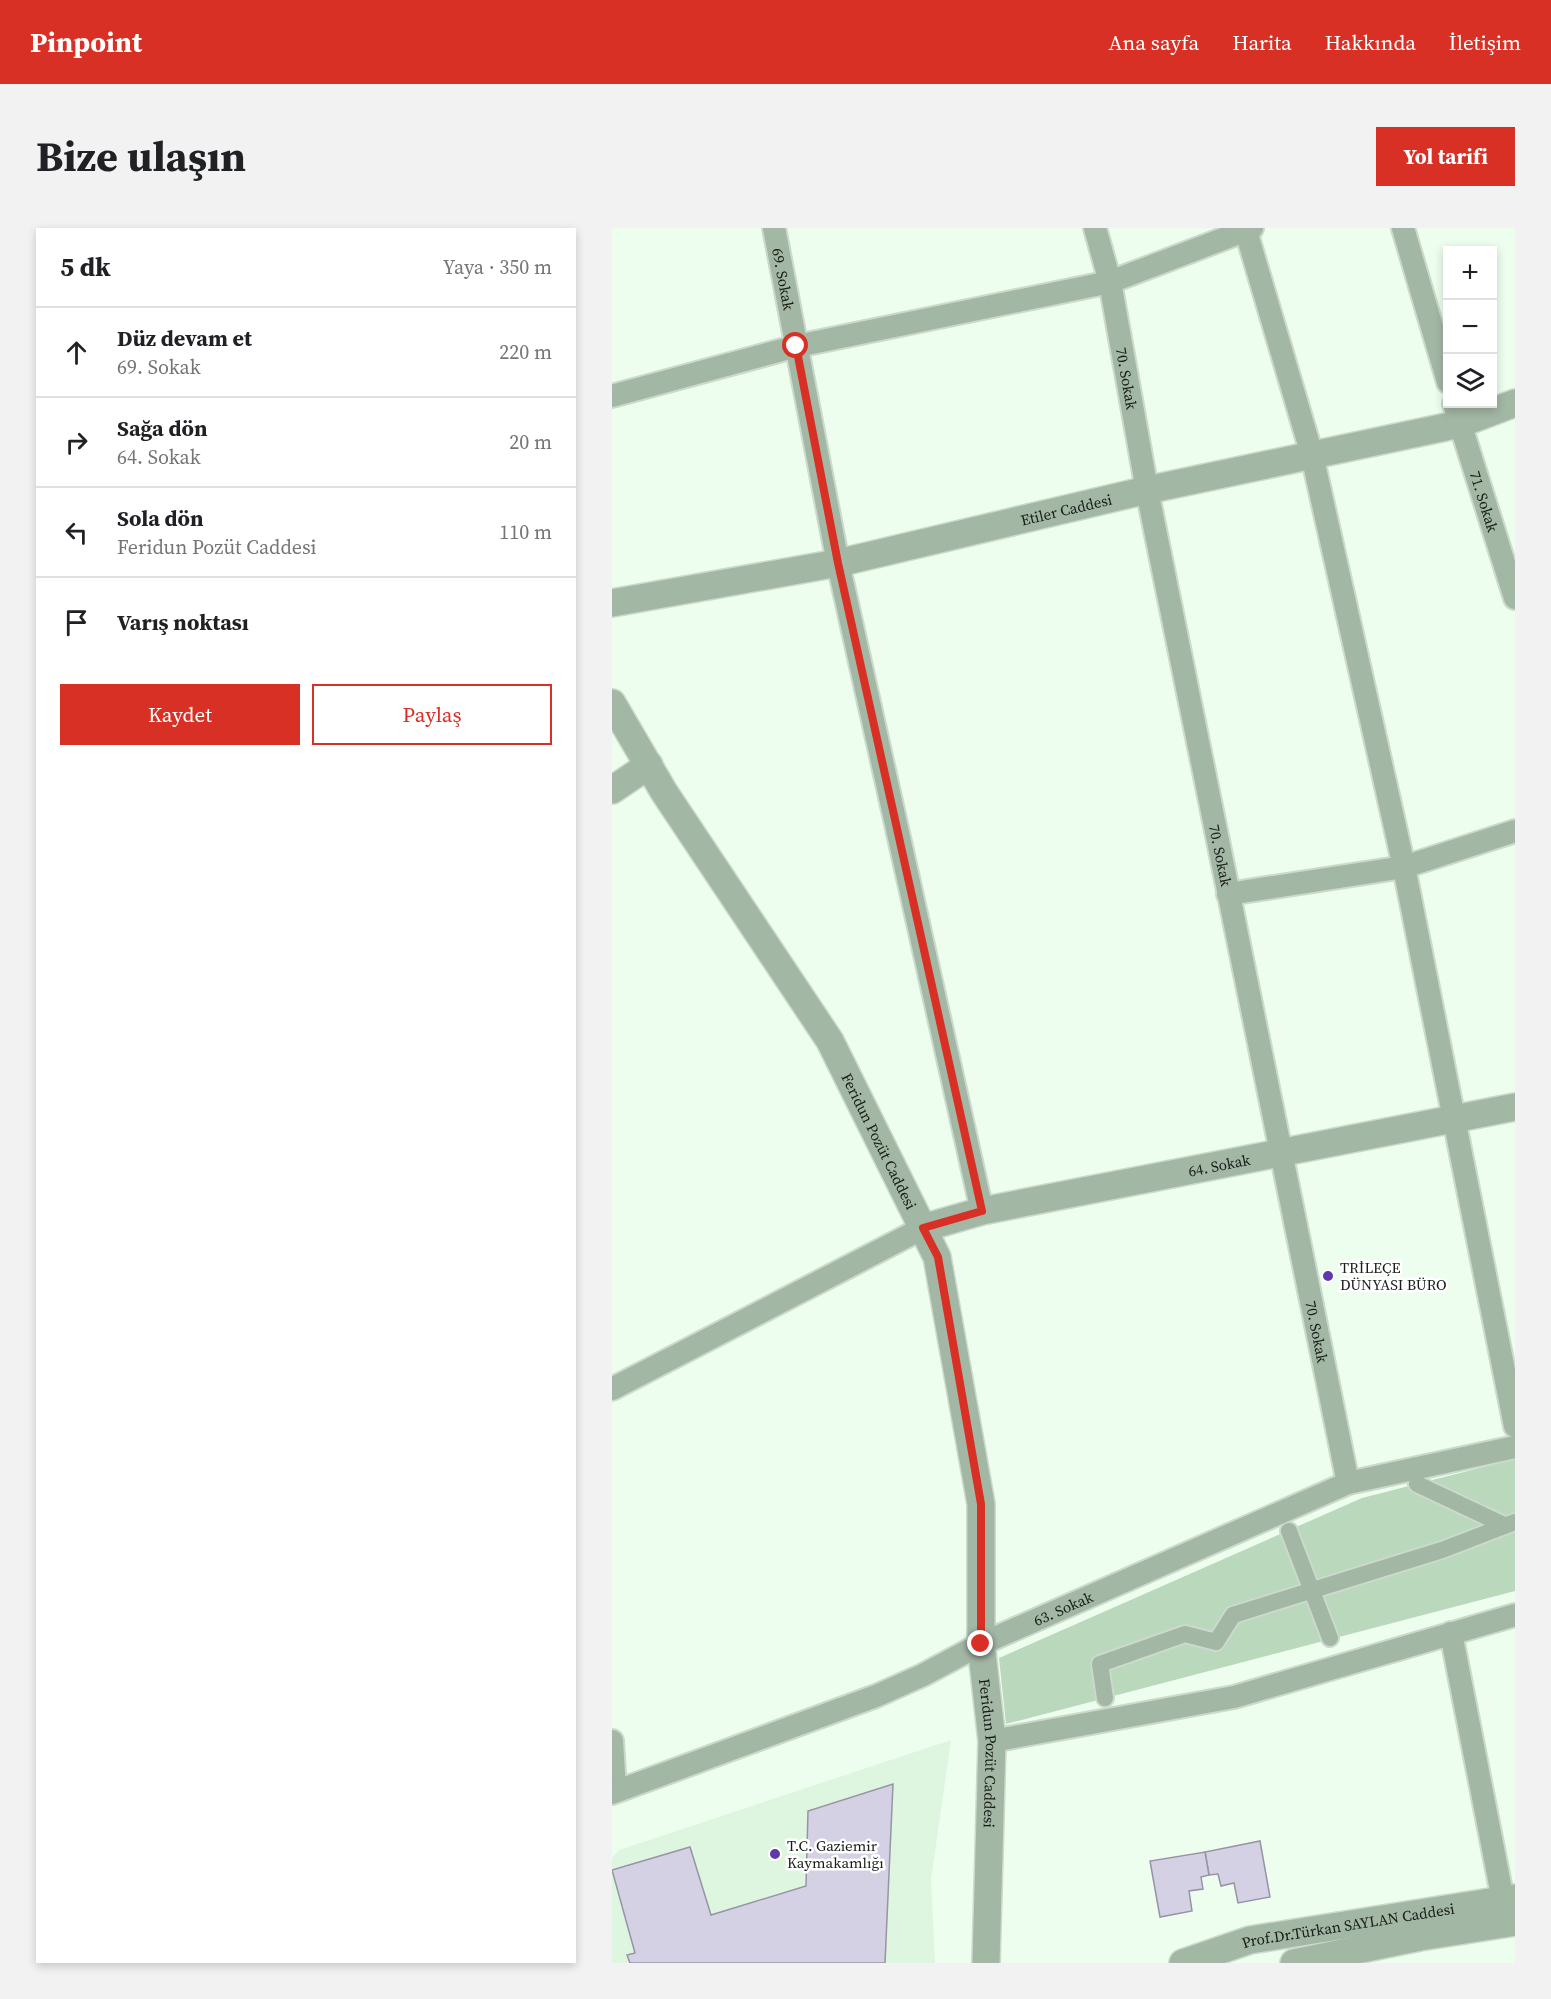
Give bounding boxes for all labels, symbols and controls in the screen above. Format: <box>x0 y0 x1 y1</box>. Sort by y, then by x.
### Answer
text: Pinpoint <box>30 23 142 61</box>
text: Ana sayfa <box>1109 28 1199 57</box>
text: Harita <box>1232 28 1292 57</box>
text: Hakkında <box>1325 28 1416 57</box>
text: İletişim <box>1449 28 1521 57</box>
text: Bize ulaşın <box>36 127 246 185</box>
button: Yol tarifi <box>1376 127 1515 186</box>
street label: 69. Sokak <box>768 246 800 313</box>
map controls <box>1443 246 1497 408</box>
button: + <box>1443 246 1497 300</box>
text: 5 dk <box>60 249 111 285</box>
text: Yaya · 350 m <box>443 253 552 281</box>
button: − <box>1443 300 1497 354</box>
text: Düz devam et <box>117 323 252 353</box>
route start <box>782 332 808 358</box>
icon: ahead <box>60 336 93 369</box>
text: 220 m <box>499 338 552 366</box>
street label: 70. Sokak <box>1111 346 1143 412</box>
text: 69. Sokak <box>117 353 201 381</box>
button: layers <box>1443 354 1497 408</box>
text: Sağa dön <box>117 413 207 443</box>
icon: right <box>60 426 93 459</box>
text: 20 m <box>509 428 552 456</box>
text: 64. Sokak <box>117 443 201 471</box>
street label: 71. Sokak <box>1465 468 1504 535</box>
street label: Etiler Caddesi <box>1018 488 1114 530</box>
text: Sola dön <box>117 503 204 533</box>
icon: left <box>60 516 93 549</box>
text: 110 m <box>499 518 552 546</box>
text: Feridun Pozüt Caddesi <box>117 533 317 561</box>
icon: arrive <box>60 606 93 639</box>
text: Varış noktası <box>117 607 249 637</box>
button: Kaydet <box>60 684 300 745</box>
button: Paylaş <box>312 684 552 745</box>
street label: 70. Sokak <box>1204 822 1238 889</box>
street label: Feridun Pozüt Caddesi <box>837 1069 922 1213</box>
street label: 64. Sokak <box>1186 1148 1253 1181</box>
place label: TRİLEÇE DÜNYASI BÜRO <box>1340 1257 1447 1295</box>
marker: TRİLEÇE DÜNYASI BÜRO <box>1321 1269 1335 1283</box>
street label: 70. Sokak <box>1301 1299 1334 1365</box>
street label: 63. Sokak <box>1030 1585 1097 1630</box>
route end <box>967 1630 993 1656</box>
street label: Feridun Pozüt Caddesi <box>974 1677 1003 1828</box>
place label: T.C. Gaziemir Kaymakamlığı <box>787 1835 884 1873</box>
marker: T.C. Gaziemir Kaymakamlığı <box>768 1847 782 1861</box>
street label: Prof.Dr.Türkan SAYLAN Caddesi <box>1239 1897 1456 1953</box>

